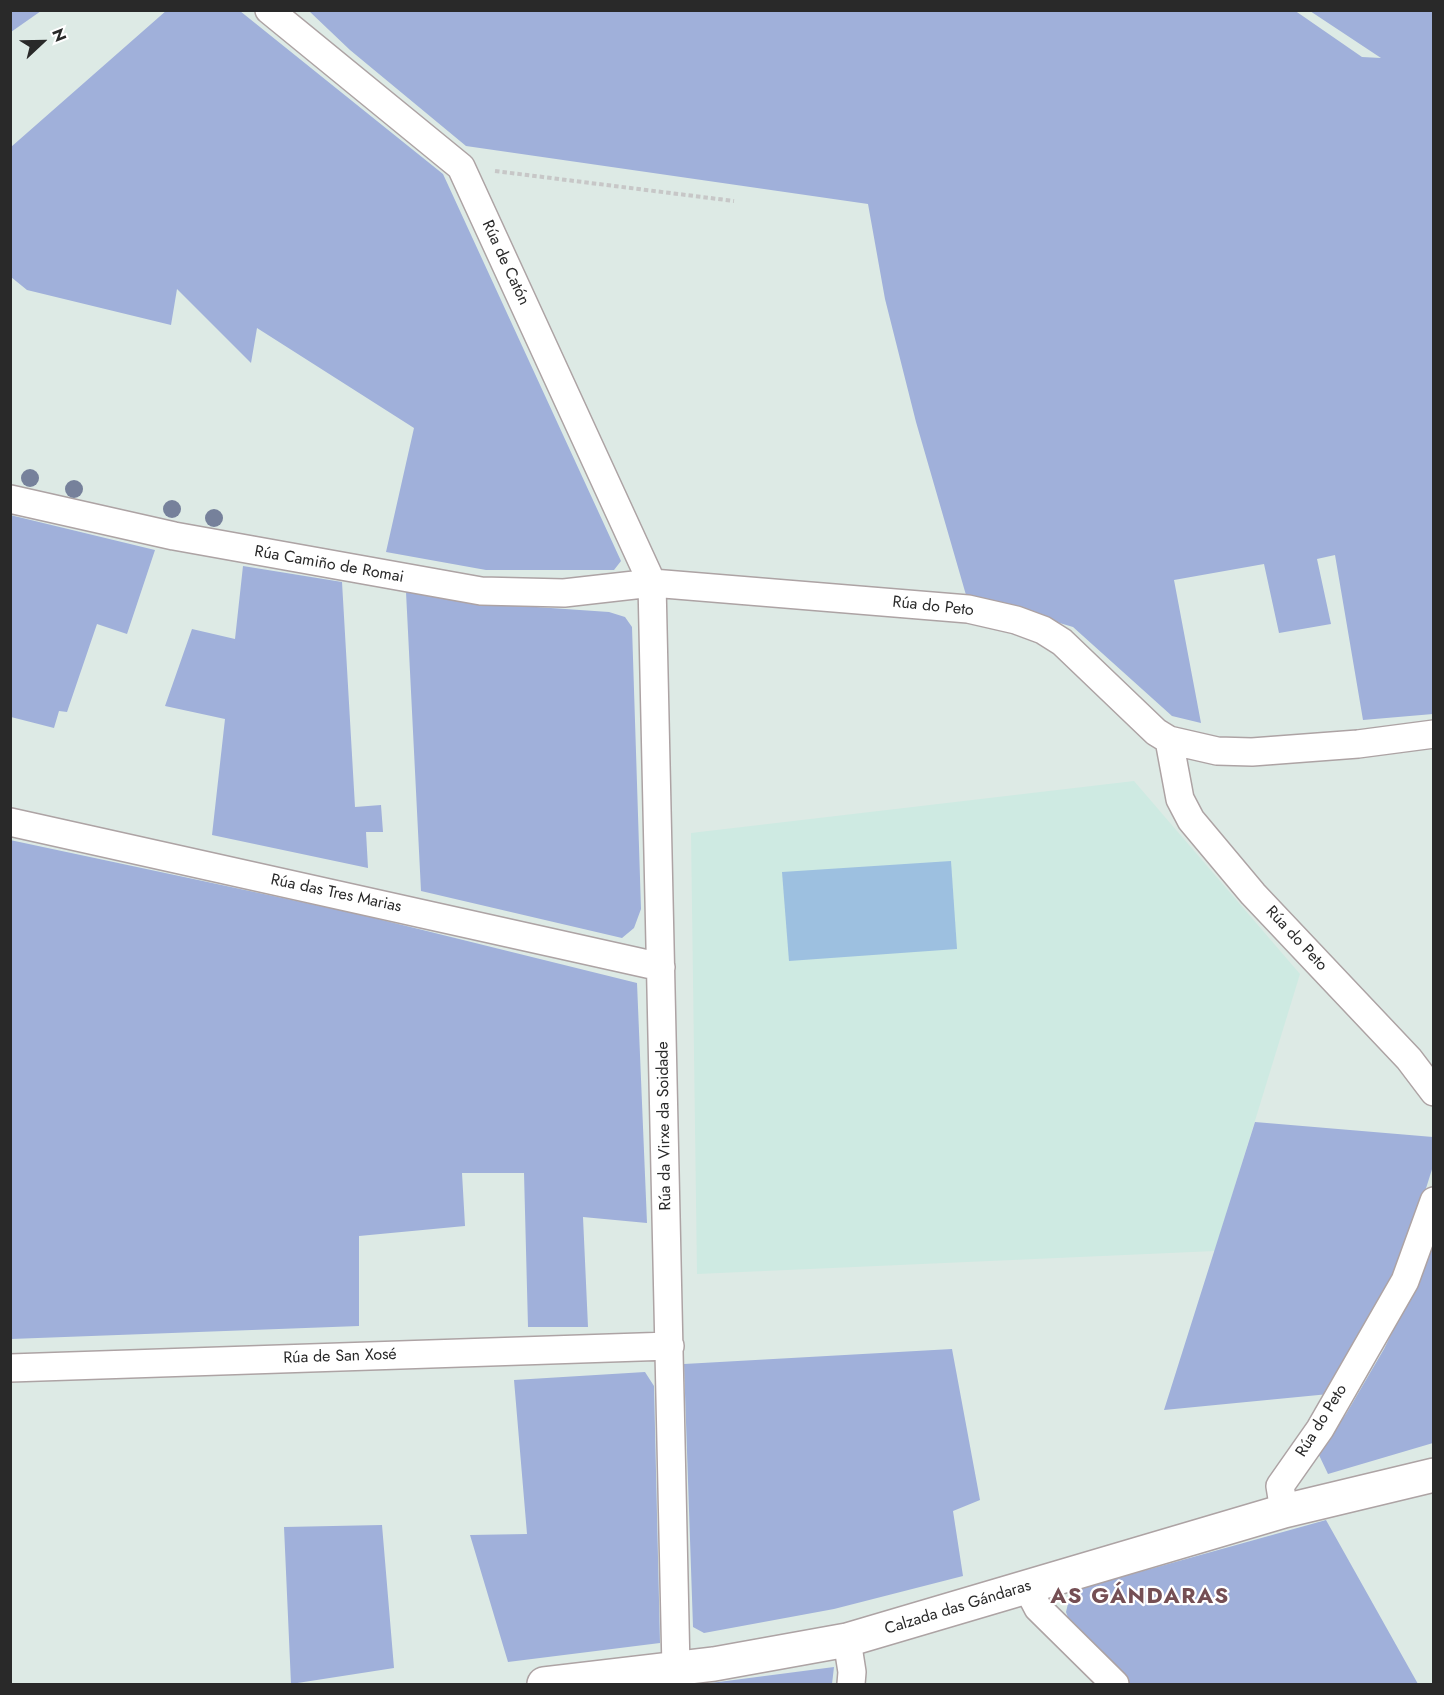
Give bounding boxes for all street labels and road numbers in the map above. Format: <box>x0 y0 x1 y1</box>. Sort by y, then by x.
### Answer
street label: Rúa de Catón <box>477 217 533 309</box>
street label: Rúa Camiño de Romai <box>253 542 405 588</box>
street label: Rúa do Peto <box>891 593 975 621</box>
street label: Rúa das Tres Marias <box>269 871 403 917</box>
street label: Rúa do Peto <box>1261 903 1331 975</box>
street label: Rúa da Virxe da Soidade <box>654 1041 676 1211</box>
street label: Rúa de San Xosé <box>283 1345 397 1369</box>
street label: Rúa do Peto <box>1292 1381 1352 1461</box>
street label: Calzada das Gándaras <box>882 1577 1034 1639</box>

